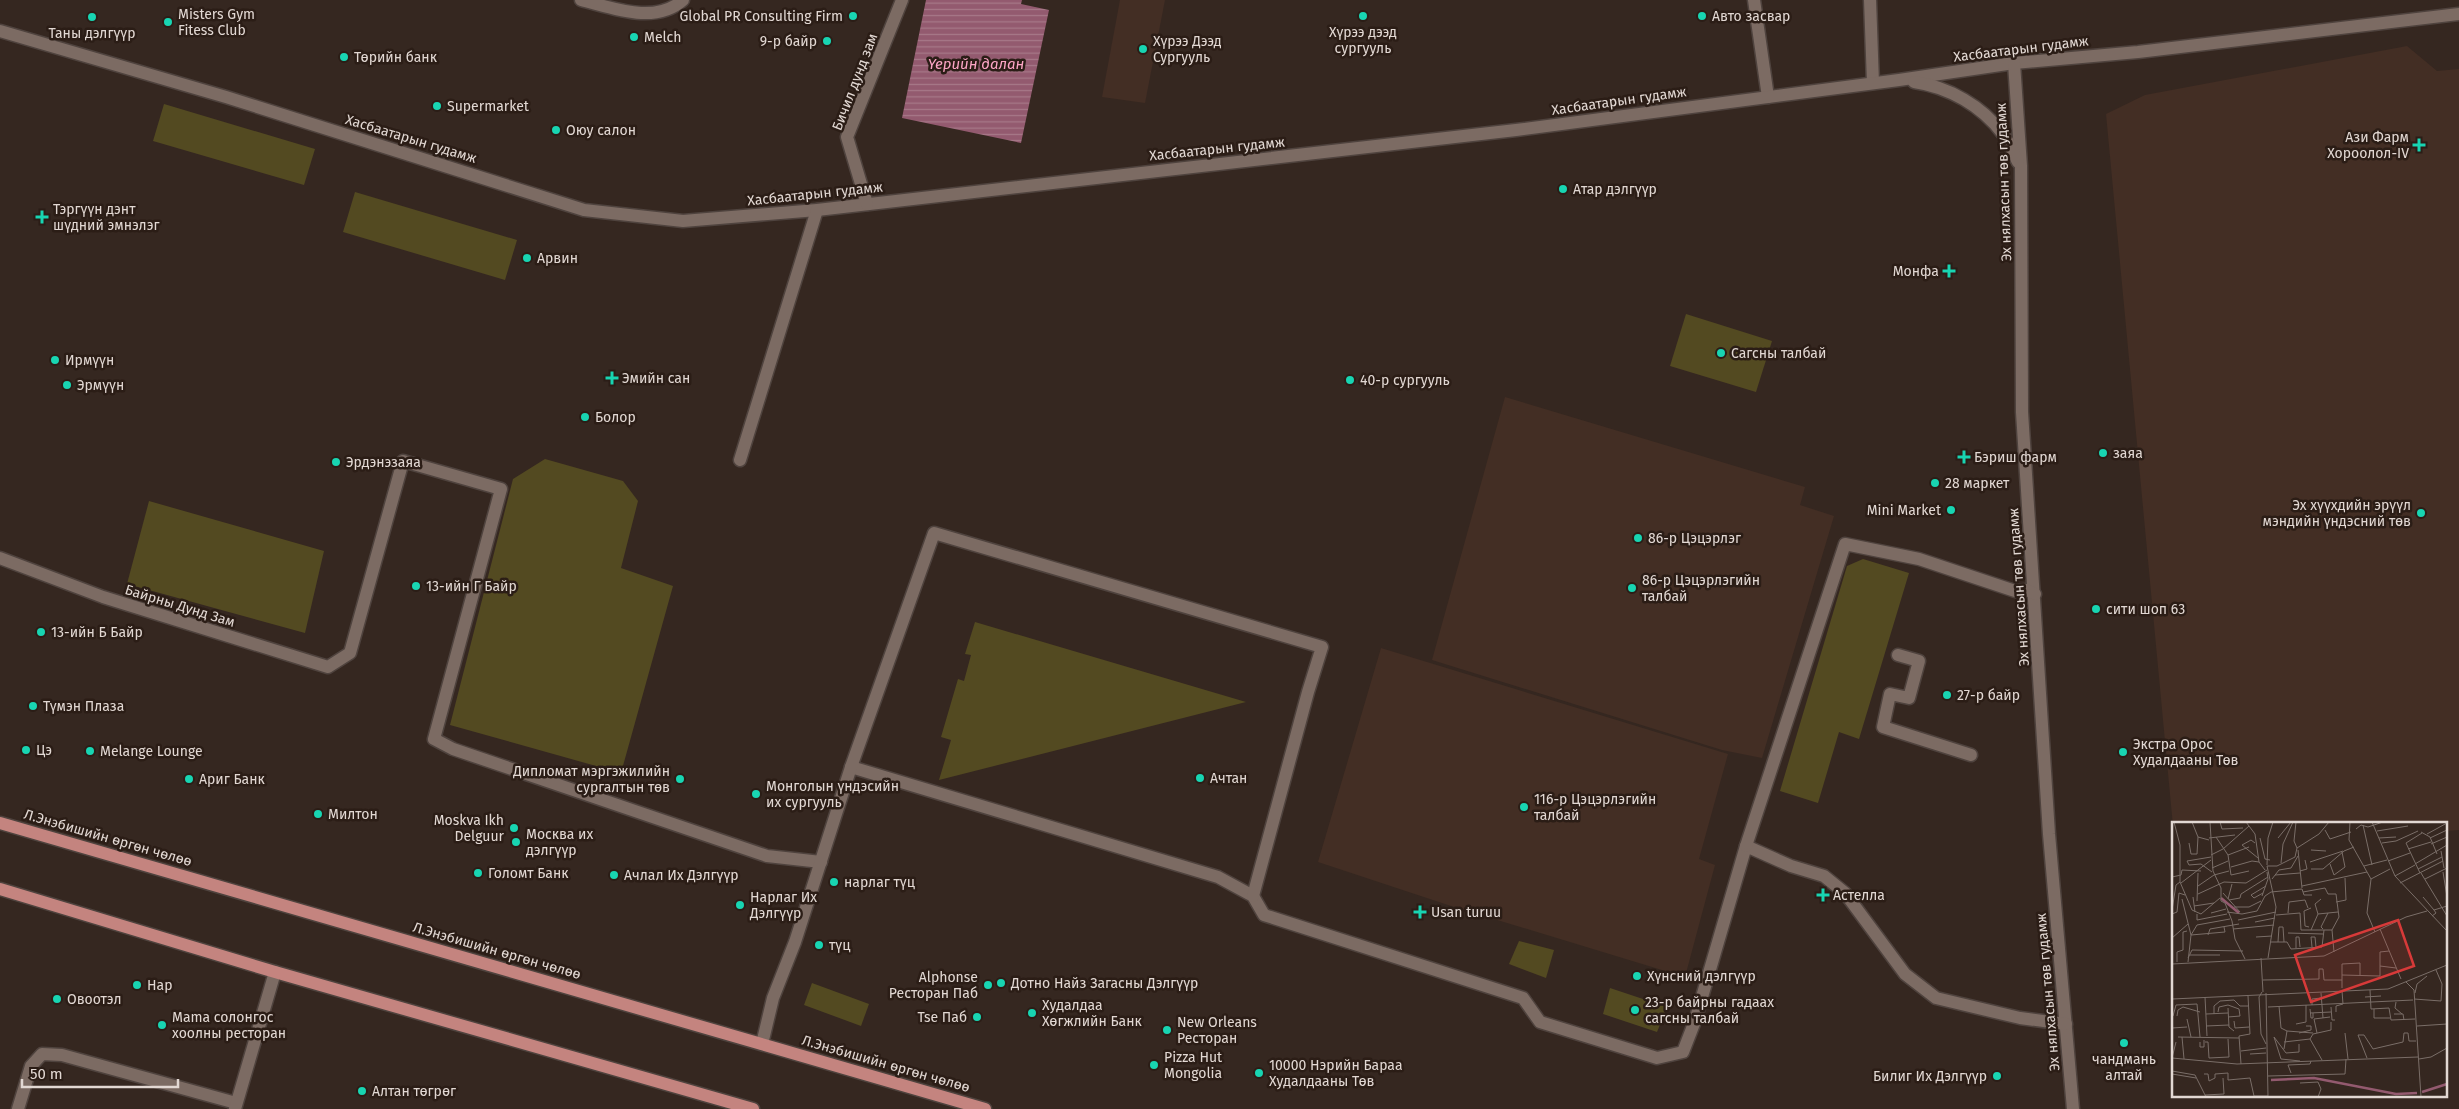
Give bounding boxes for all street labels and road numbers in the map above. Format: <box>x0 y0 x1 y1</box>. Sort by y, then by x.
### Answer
street label: Бичил дунд зам <box>829 31 881 133</box>
street label: Хасбаатарын гудамж <box>1952 32 2090 66</box>
street label: Хасбаатарын гудамж <box>1550 83 1688 119</box>
street label: Эх нялхасын төв гудамж <box>1993 102 2015 262</box>
street label: Хасбаатарын гудамж <box>343 111 479 167</box>
street label: Хасбаатарын гудамж <box>1148 133 1286 165</box>
street label: Хасбаатарын гудамж <box>746 178 884 210</box>
street label: Эх нялхасын төв гудамж <box>2005 507 2033 667</box>
street label: Байрны Дунд Зам <box>123 581 237 631</box>
street label: Л.Энэбишийн өргөн чөлөө <box>22 806 194 870</box>
street label: Эх нялхасын төв гудамж <box>2033 912 2063 1072</box>
street label: Л.Энэбишийн өргөн чөлөө <box>411 919 583 983</box>
street label: Л.Энэбишийн өргөн чөлөө <box>800 1032 972 1096</box>

